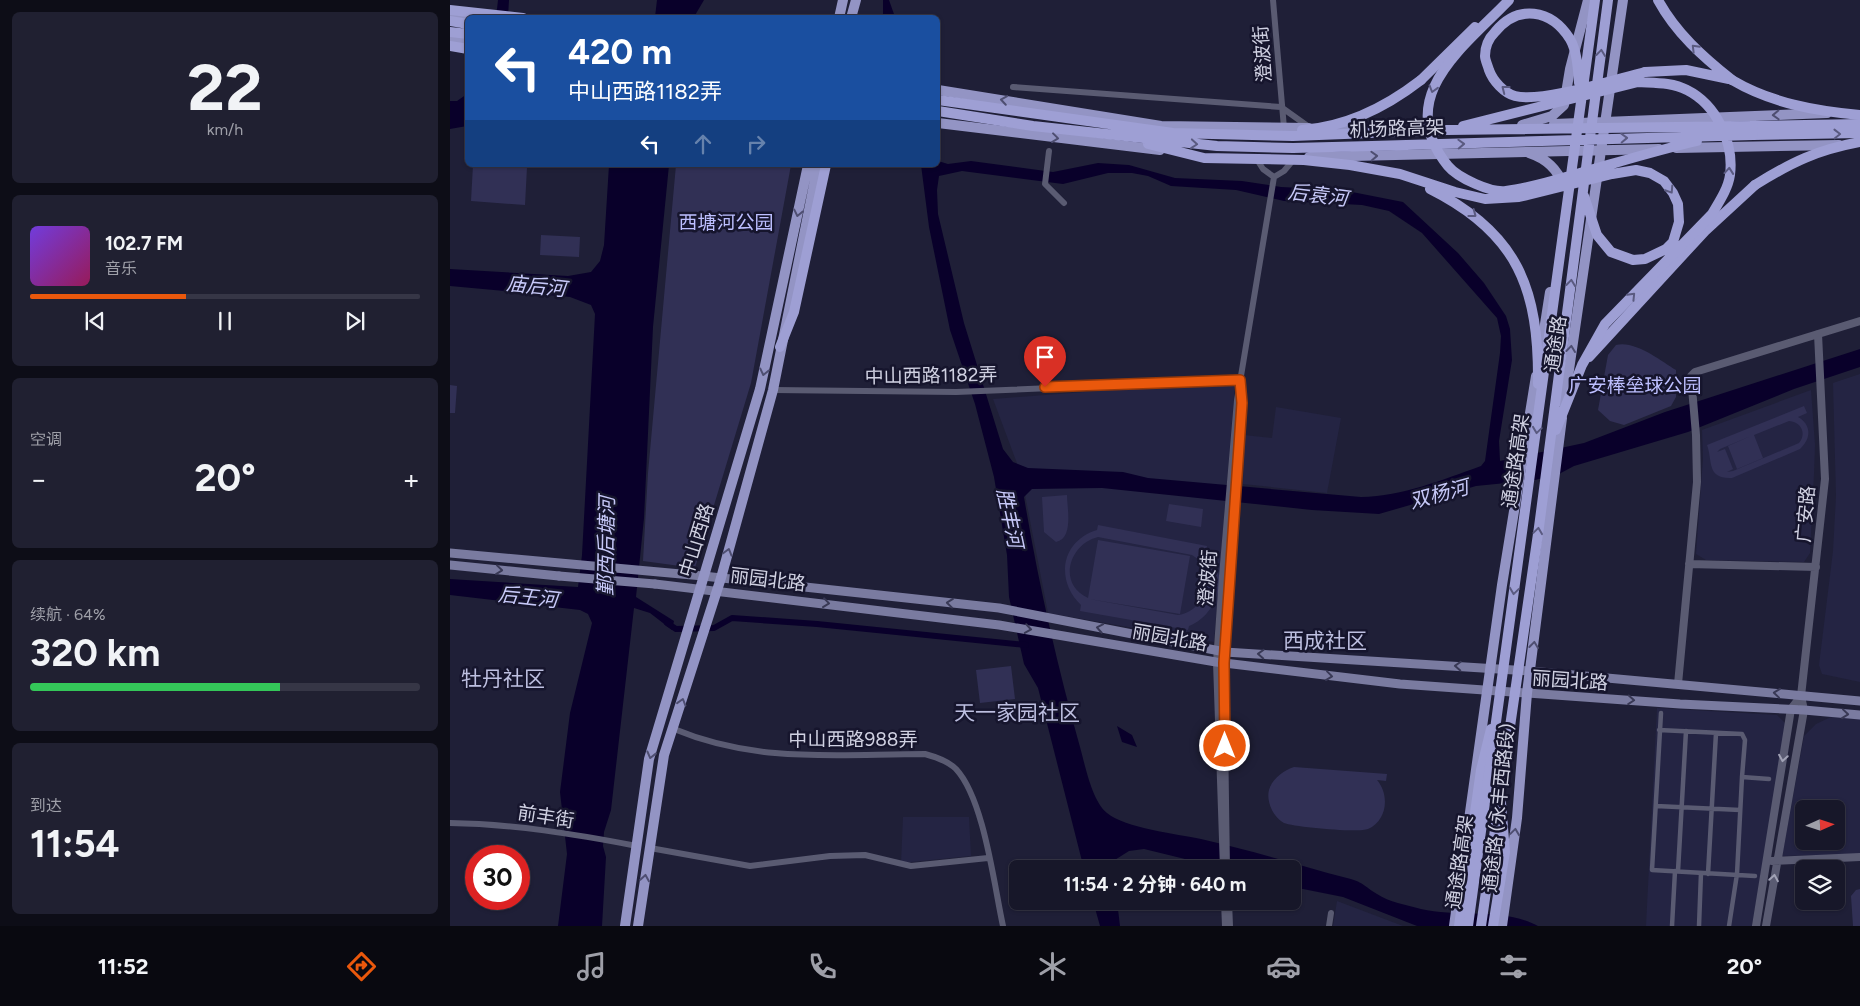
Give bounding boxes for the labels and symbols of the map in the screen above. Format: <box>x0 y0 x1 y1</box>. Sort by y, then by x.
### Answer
street label: 澄波街 <box>1249 25 1276 83</box>
one-way arrow <box>1692 45 1701 54</box>
one-way arrow <box>1595 49 1606 57</box>
one-way arrow <box>1428 85 1438 93</box>
one-way arrow <box>1502 87 1511 95</box>
one-way arrow <box>999 96 1008 106</box>
one-way arrow <box>1772 110 1780 121</box>
street label: 机场路高架 <box>1349 115 1445 142</box>
one-way arrow <box>1834 129 1841 139</box>
one-way arrow <box>1052 132 1060 143</box>
one-way arrow <box>1620 133 1628 144</box>
one-way arrow <box>1190 138 1198 149</box>
one-way arrow <box>1458 138 1466 149</box>
one-way arrow <box>1371 150 1379 161</box>
one-way arrow <box>1724 166 1735 174</box>
water label: 后袁河 <box>1287 179 1353 211</box>
one-way arrow <box>1664 185 1674 194</box>
one-way arrow <box>793 208 804 217</box>
one-way arrow <box>1467 208 1477 217</box>
park label: 西塘河公园 <box>678 211 774 234</box>
water label: 庙后河 <box>505 271 571 301</box>
one-way arrow <box>1565 279 1575 288</box>
one-way arrow <box>1626 293 1635 302</box>
street label: 通途路 <box>1540 314 1571 374</box>
pin <box>1024 336 1066 387</box>
one-way arrow <box>1566 344 1576 353</box>
street label: 中山西路1182弄 <box>864 363 998 388</box>
one-way arrow <box>759 367 770 376</box>
park label: 广安棒垒球公园 <box>1568 374 1702 397</box>
street label: 通途路高架 <box>1497 412 1533 510</box>
one-way arrow <box>1532 426 1543 434</box>
water label: 双杨河 <box>1407 474 1475 513</box>
street label: 广安路 <box>1792 485 1819 543</box>
water label: 胜丰河 <box>992 486 1029 554</box>
water label: 鄞西后塘河 <box>593 492 619 596</box>
street label: 中山西路 <box>674 500 719 580</box>
one-way arrow <box>1532 527 1543 535</box>
one-way arrow <box>723 548 733 557</box>
street label: 澄波街 <box>1194 549 1221 607</box>
street label: 丽园北路 <box>729 563 807 596</box>
one-way arrow <box>495 564 503 575</box>
water label: 后王河 <box>497 582 563 612</box>
one-way arrow <box>1509 587 1520 595</box>
one-way arrow <box>822 597 830 608</box>
one-way arrow <box>946 598 954 609</box>
street label: 丽园北路 <box>1130 620 1209 655</box>
one-way arrow <box>1024 624 1032 634</box>
one-way arrow <box>1096 624 1105 634</box>
district label: 西成社区 <box>1283 628 1367 653</box>
one-way arrow <box>1528 641 1539 649</box>
one-way arrow <box>1256 649 1264 660</box>
one-way arrow <box>1454 660 1462 671</box>
district label: 牡丹社区 <box>461 666 545 691</box>
street label: 丽园北路 <box>1531 666 1609 695</box>
one-way arrow <box>1326 670 1334 681</box>
one-way arrow <box>1772 688 1780 699</box>
one-way arrow <box>1627 695 1635 706</box>
one-way arrow <box>676 699 686 707</box>
district label: 天一家园社区 <box>954 700 1080 725</box>
one-way arrow <box>1842 708 1850 719</box>
position arrow <box>1198 719 1250 771</box>
street label: 通途路 (永丰西路段) <box>1478 722 1519 894</box>
street label: 中山西路988弄 <box>788 728 918 751</box>
one-way arrow <box>646 751 656 759</box>
one-way arrow <box>1779 754 1789 763</box>
north arrow <box>1795 800 1845 850</box>
street label: 前丰街 <box>516 801 576 832</box>
street label: 通途路高架 <box>1441 813 1477 911</box>
one-way arrow <box>1509 828 1520 836</box>
speed limit sign: 30 <box>465 845 530 910</box>
one-way arrow <box>640 873 650 882</box>
one-way arrow <box>1769 874 1779 882</box>

